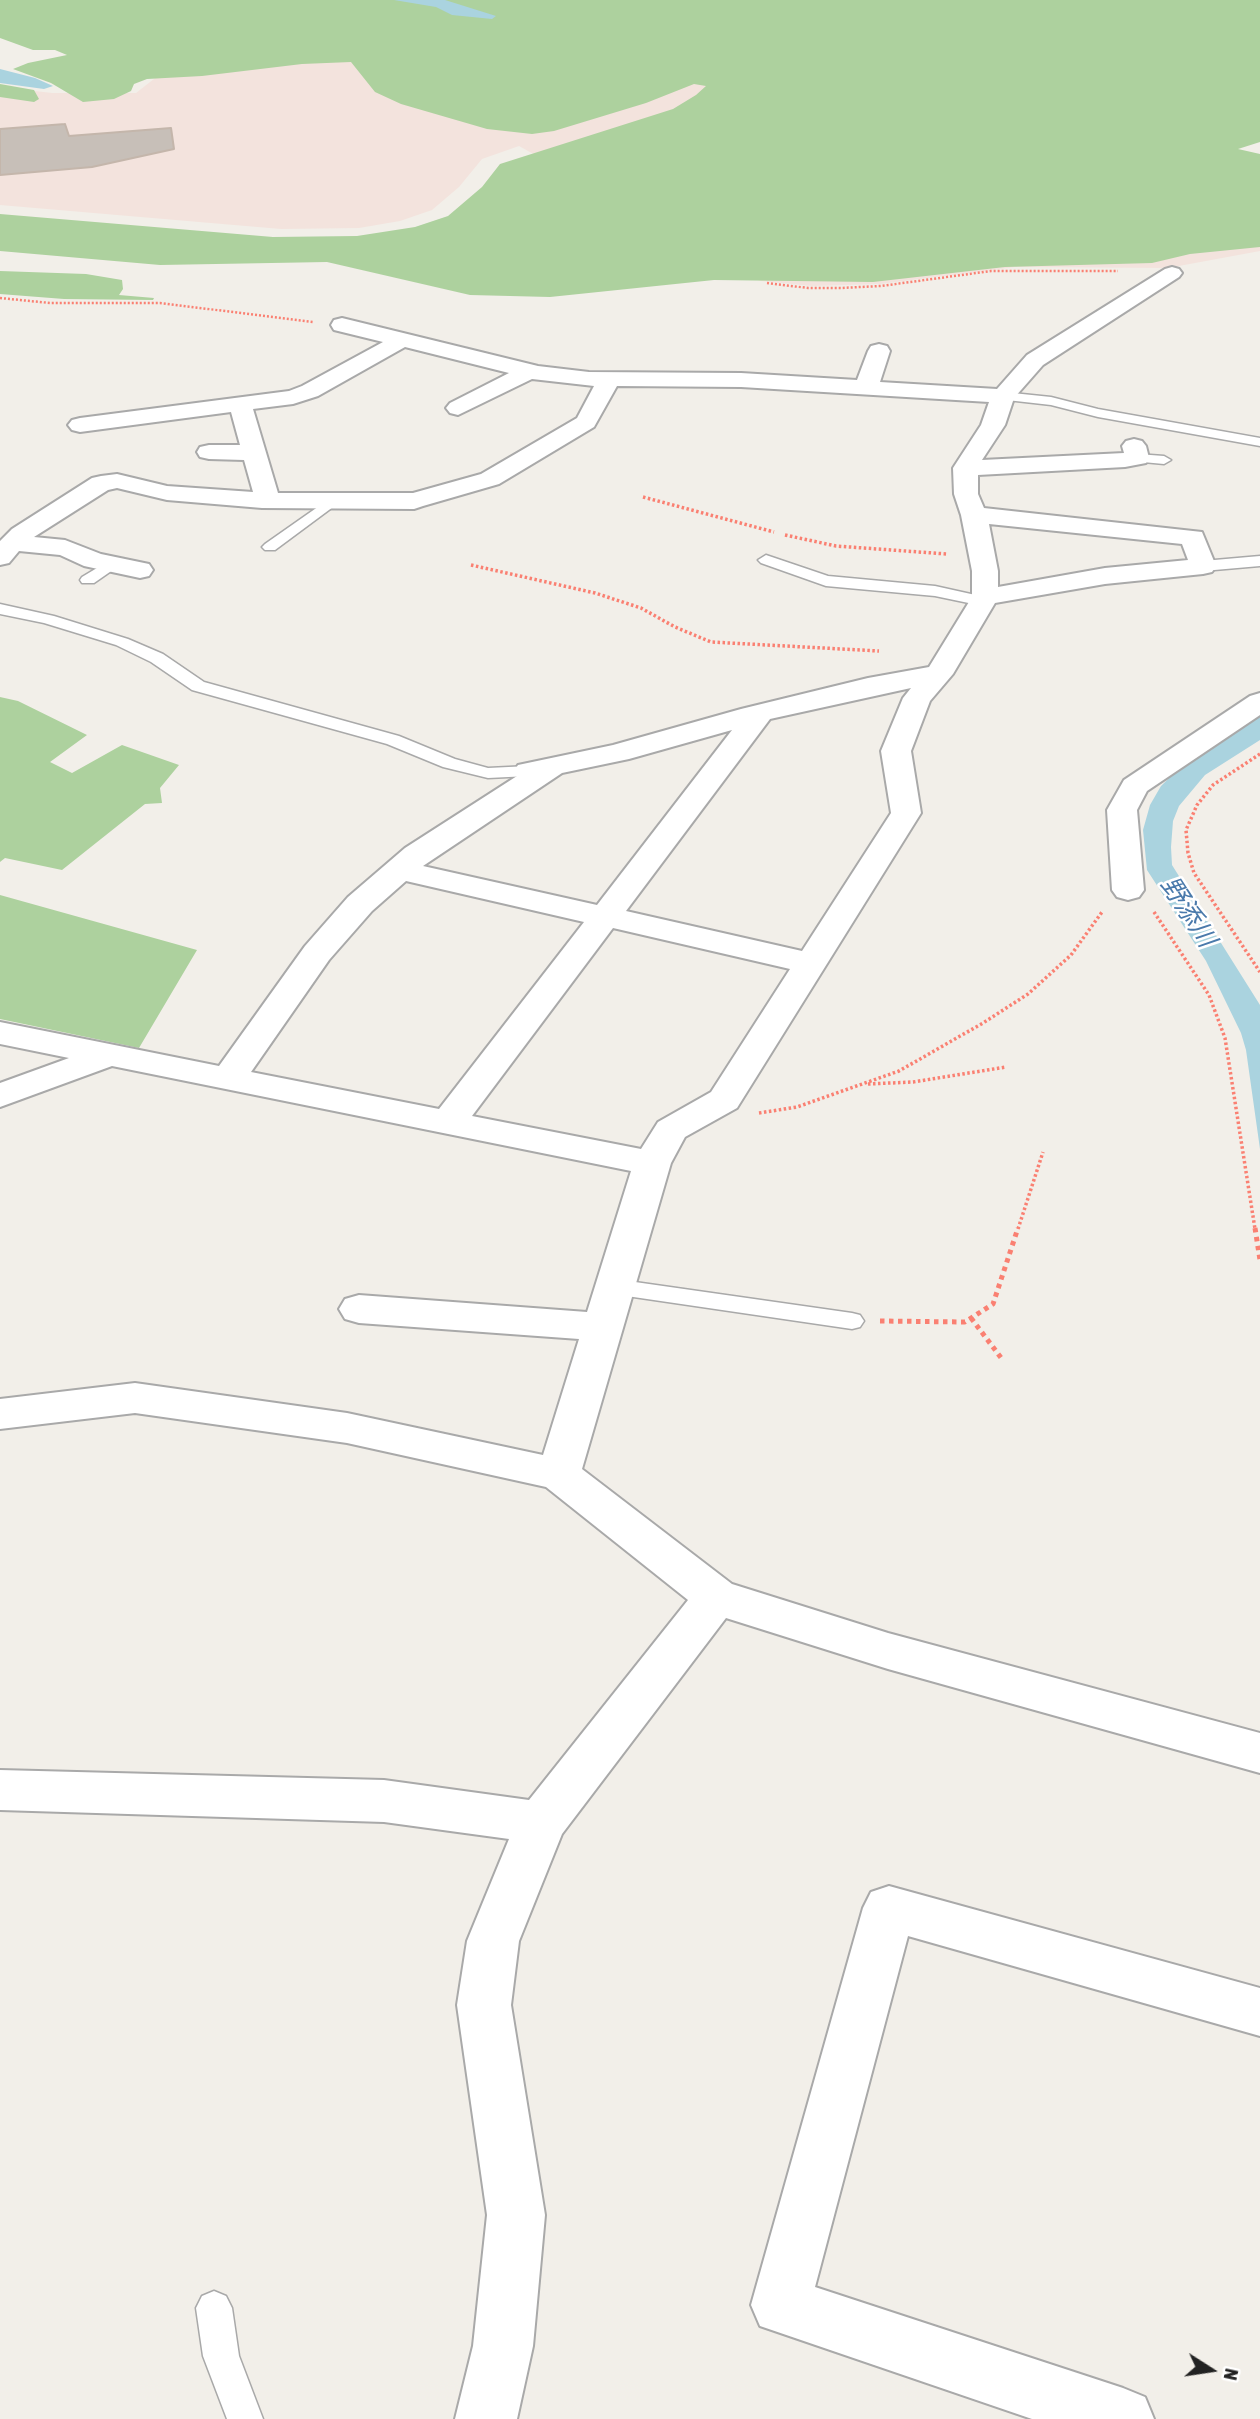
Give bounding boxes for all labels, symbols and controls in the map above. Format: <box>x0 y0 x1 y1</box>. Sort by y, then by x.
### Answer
water label: 野添川 <box>1154 871 1222 953</box>
north arrow <box>1176 2335 1246 2405</box>
text: N <box>1220 2367 1243 2382</box>

